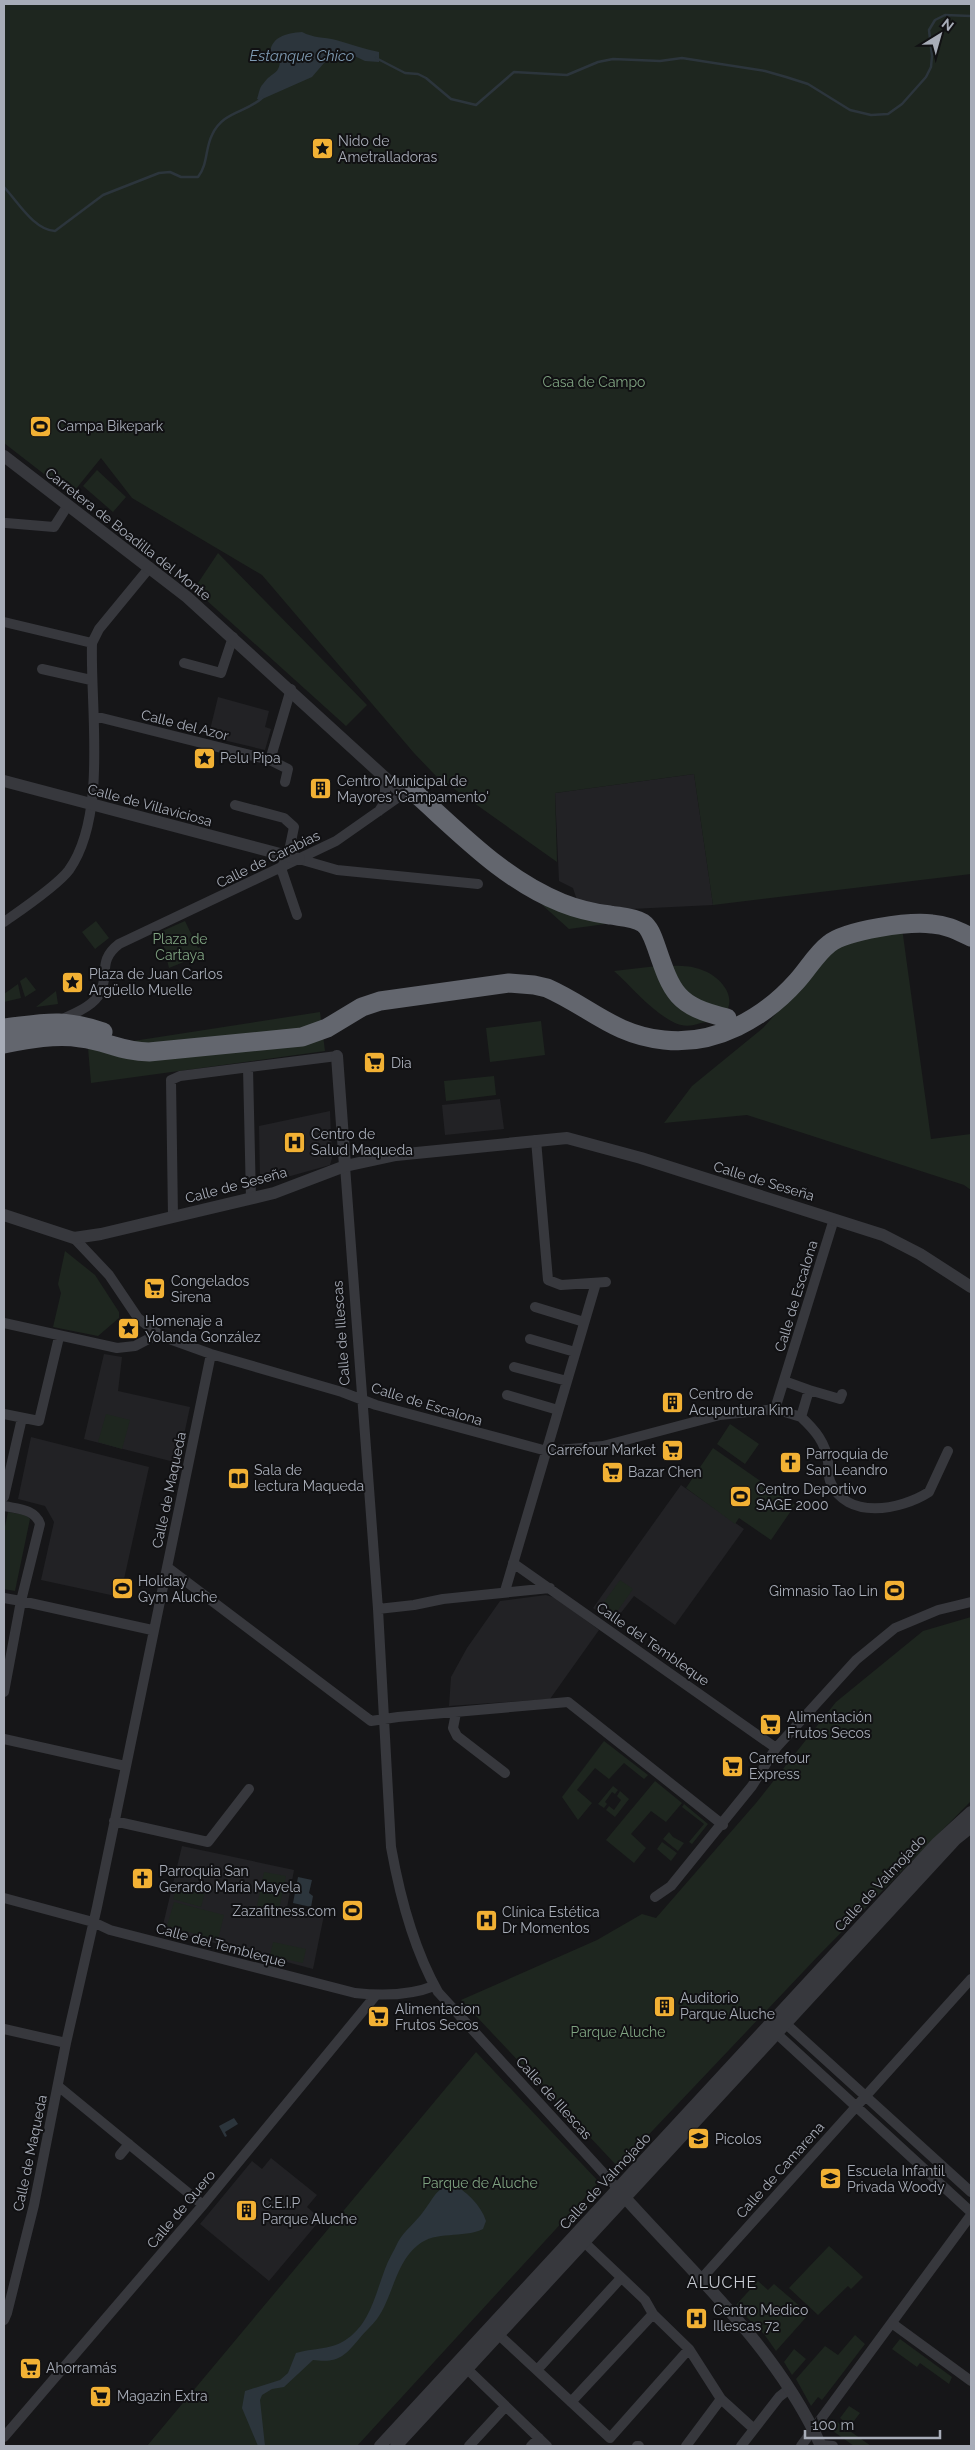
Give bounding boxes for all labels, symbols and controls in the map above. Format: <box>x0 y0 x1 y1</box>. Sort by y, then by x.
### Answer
north arrow <box>915 10 965 60</box>
text: N <box>939 15 957 34</box>
water label: Estanque Chico <box>250 47 354 65</box>
place label: Nido de Ametralladoras <box>338 133 437 165</box>
place icon: Nido de Ametralladoras <box>310 137 334 161</box>
park label: Casa de Campo <box>543 374 645 390</box>
sports icon: Campa Bikepark <box>29 414 53 438</box>
place label: Campa Bikepark <box>57 418 164 434</box>
street label: Carretera de Boadilla del Monte <box>42 464 214 604</box>
street label: Calle del Azor <box>140 706 230 744</box>
place icon: Pelu Pipa <box>192 746 216 770</box>
place label: Pelu Pipa <box>220 750 281 766</box>
place label: Centro Municipal de Mayores 'Campamento' <box>337 773 489 805</box>
building icon: Centro Municipal de Mayores 'Campamento' <box>309 777 333 801</box>
street label: Calle de Villaviciosa <box>86 781 214 829</box>
street label: Calle de Carabias <box>214 827 322 891</box>
park label: Plaza de Cartaya <box>152 931 208 963</box>
place label: Plaza de Juan Carlos Argüello Muelle <box>89 966 223 998</box>
place icon: Plaza de Juan Carlos Argüello Muelle <box>61 970 85 994</box>
supermarket icon: Dia <box>363 1051 387 1075</box>
place label: Dia <box>391 1055 412 1071</box>
place label: Centro de Salud Maqueda <box>311 1126 413 1158</box>
hospital icon: Centro de Salud Maqueda <box>283 1130 307 1154</box>
street label: Calle de Seseña <box>712 1158 816 1204</box>
street label: Calle de Seseña <box>183 1164 289 1206</box>
street label: Calle de Escalona <box>771 1238 821 1354</box>
place label: Congelados Sirena <box>171 1273 249 1305</box>
supermarket icon: Congelados Sirena <box>143 1277 167 1301</box>
street label: Calle de Illescas <box>329 1280 353 1386</box>
place label: Homenaje a Yolanda González <box>145 1313 261 1345</box>
place icon: Homenaje a Yolanda González <box>117 1317 141 1341</box>
street label: Calle de Escalona <box>369 1379 485 1429</box>
place label: Centro de Acupuntura Kim <box>689 1386 793 1418</box>
building icon: Centro de Acupuntura Kim <box>661 1390 685 1414</box>
street label: Calle de Maqueda <box>149 1430 189 1550</box>
supermarket icon: Carrefour Market <box>660 1438 684 1462</box>
place label: Carrefour Market <box>547 1442 656 1458</box>
place label: Parroquia de San Leandro <box>806 1446 888 1478</box>
church icon: Parroquia de San Leandro <box>778 1450 802 1474</box>
supermarket icon: Bazar Chen <box>600 1460 624 1484</box>
place label: Sala de lectura Maqueda <box>254 1462 364 1494</box>
place label: Bazar Chen <box>628 1464 702 1480</box>
library icon: Sala de lectura Maqueda <box>226 1466 250 1490</box>
place label: Centro Deportivo SAGE 2000 <box>756 1481 867 1513</box>
sports icon: Centro Deportivo SAGE 2000 <box>728 1485 752 1509</box>
place label: Holiday Gym Aluche <box>138 1573 217 1605</box>
sports icon: Holiday Gym Aluche <box>110 1577 134 1601</box>
sports icon: Gimnasio Tao Lin <box>882 1579 906 1603</box>
place label: Gimnasio Tao Lin <box>769 1583 878 1599</box>
street label: Calle del Tembleque <box>594 1599 712 1689</box>
place label: Alimentación Frutos Secos <box>787 1709 872 1741</box>
supermarket icon: Alimentación Frutos Secos <box>759 1713 783 1737</box>
place label: Carrefour Express <box>749 1750 810 1782</box>
supermarket icon: Carrefour Express <box>721 1754 745 1778</box>
street label: Calle de Valmojado <box>831 1832 929 1934</box>
place label: Parroquia San Gerardo María Mayela <box>159 1863 301 1895</box>
church icon: Parroquia San Gerardo María Mayela <box>131 1867 155 1891</box>
sports icon: Zazafitness.com <box>340 1899 364 1923</box>
place label: Zazafitness.com <box>232 1903 336 1919</box>
place label: Clínica Estética Dr Momentos <box>502 1904 600 1936</box>
hospital icon: Clínica Estética Dr Momentos <box>474 1908 498 1932</box>
street label: Calle del Tembleque <box>154 1920 288 1970</box>
place label: Auditorio Parque Aluche <box>680 1990 775 2022</box>
building icon: Auditorio Parque Aluche <box>652 1994 676 2018</box>
place label: Alimentacion Frutos Secos <box>395 2001 480 2033</box>
supermarket icon: Alimentacion Frutos Secos <box>367 2005 391 2029</box>
park label: Parque Aluche <box>571 2024 665 2040</box>
street label: Calle de Illescas <box>513 2054 595 2143</box>
street label: Calle de Maqueda <box>10 2093 50 2213</box>
street label: Calle de Camarena <box>733 2119 827 2221</box>
school or university icon: Picolos <box>687 2127 711 2151</box>
street label: Calle de Valmojado <box>556 2130 654 2232</box>
place label: Picolos <box>715 2131 762 2147</box>
place label: Escuela Infantil Privada Woody <box>847 2163 945 2195</box>
street label: Calle de Quero <box>144 2167 218 2251</box>
school or university icon: Escuela Infantil Privada Woody <box>819 2167 843 2191</box>
park label: Parque de Aluche <box>422 2175 538 2191</box>
place label: C.E.I.P Parque Aluche <box>262 2195 357 2227</box>
building icon: C.E.I.P Parque Aluche <box>234 2199 258 2223</box>
district label: ALUCHE <box>687 2273 757 2292</box>
place label: Centro Medico Illescas 72 <box>713 2302 808 2334</box>
hospital icon: Centro Medico Illescas 72 <box>685 2306 709 2330</box>
supermarket icon: Ahorramás <box>18 2356 42 2380</box>
place label: Ahorramás <box>46 2360 117 2376</box>
supermarket icon: Magazin Extra <box>89 2384 113 2408</box>
place label: Magazin Extra <box>117 2388 208 2404</box>
scale bar <box>805 2408 940 2440</box>
text: 100 m <box>812 2416 854 2434</box>

